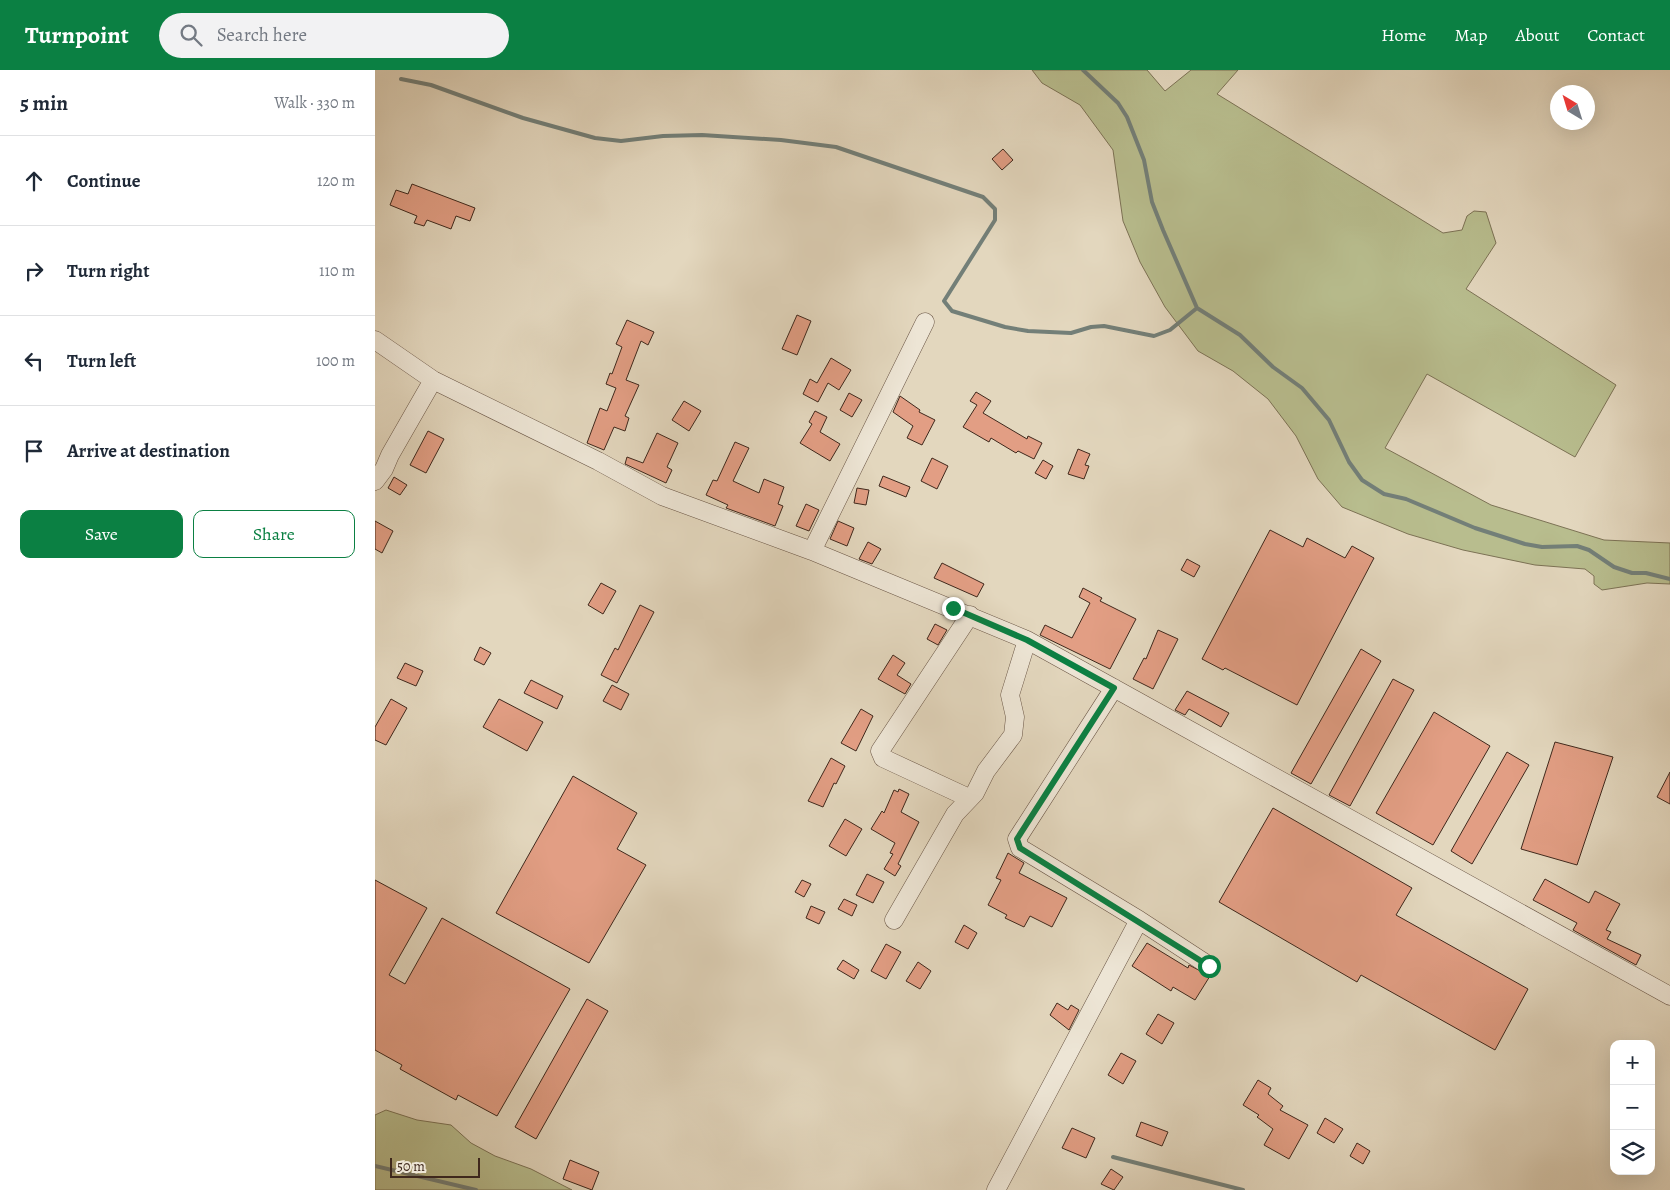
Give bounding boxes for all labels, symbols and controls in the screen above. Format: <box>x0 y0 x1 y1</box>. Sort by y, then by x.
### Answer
search box <box>159 13 509 58</box>
text: Turnpoint <box>25 19 129 51</box>
icon: search <box>177 21 205 49</box>
text: Search here <box>217 22 307 48</box>
text: Home <box>1381 23 1426 47</box>
text: Map <box>1454 23 1487 47</box>
text: About <box>1515 23 1559 47</box>
text: Contact <box>1587 23 1645 47</box>
north arrow <box>1550 85 1595 130</box>
text: 5 min <box>20 89 68 117</box>
text: Walk · 330 m <box>274 92 355 114</box>
icon: ahead <box>20 167 48 195</box>
text: Continue <box>67 168 141 194</box>
text: 120 m <box>317 170 355 192</box>
icon: right <box>20 257 48 285</box>
text: Turn right <box>67 258 149 284</box>
text: 110 m <box>319 260 355 282</box>
icon: left <box>20 347 48 375</box>
text: Turn left <box>67 348 136 374</box>
text: 100 m <box>316 350 355 372</box>
icon: arrive <box>20 437 48 465</box>
text: Arrive at destination <box>67 438 230 464</box>
button: Save <box>20 510 183 558</box>
button: Share <box>193 510 355 558</box>
route end <box>942 597 965 620</box>
route start <box>1198 955 1221 978</box>
map controls <box>1610 1040 1655 1175</box>
button: + <box>1610 1040 1655 1085</box>
button: − <box>1610 1085 1655 1130</box>
button: layers <box>1610 1130 1655 1175</box>
scale bar <box>390 1155 480 1178</box>
text: 50 m <box>397 1157 425 1176</box>

